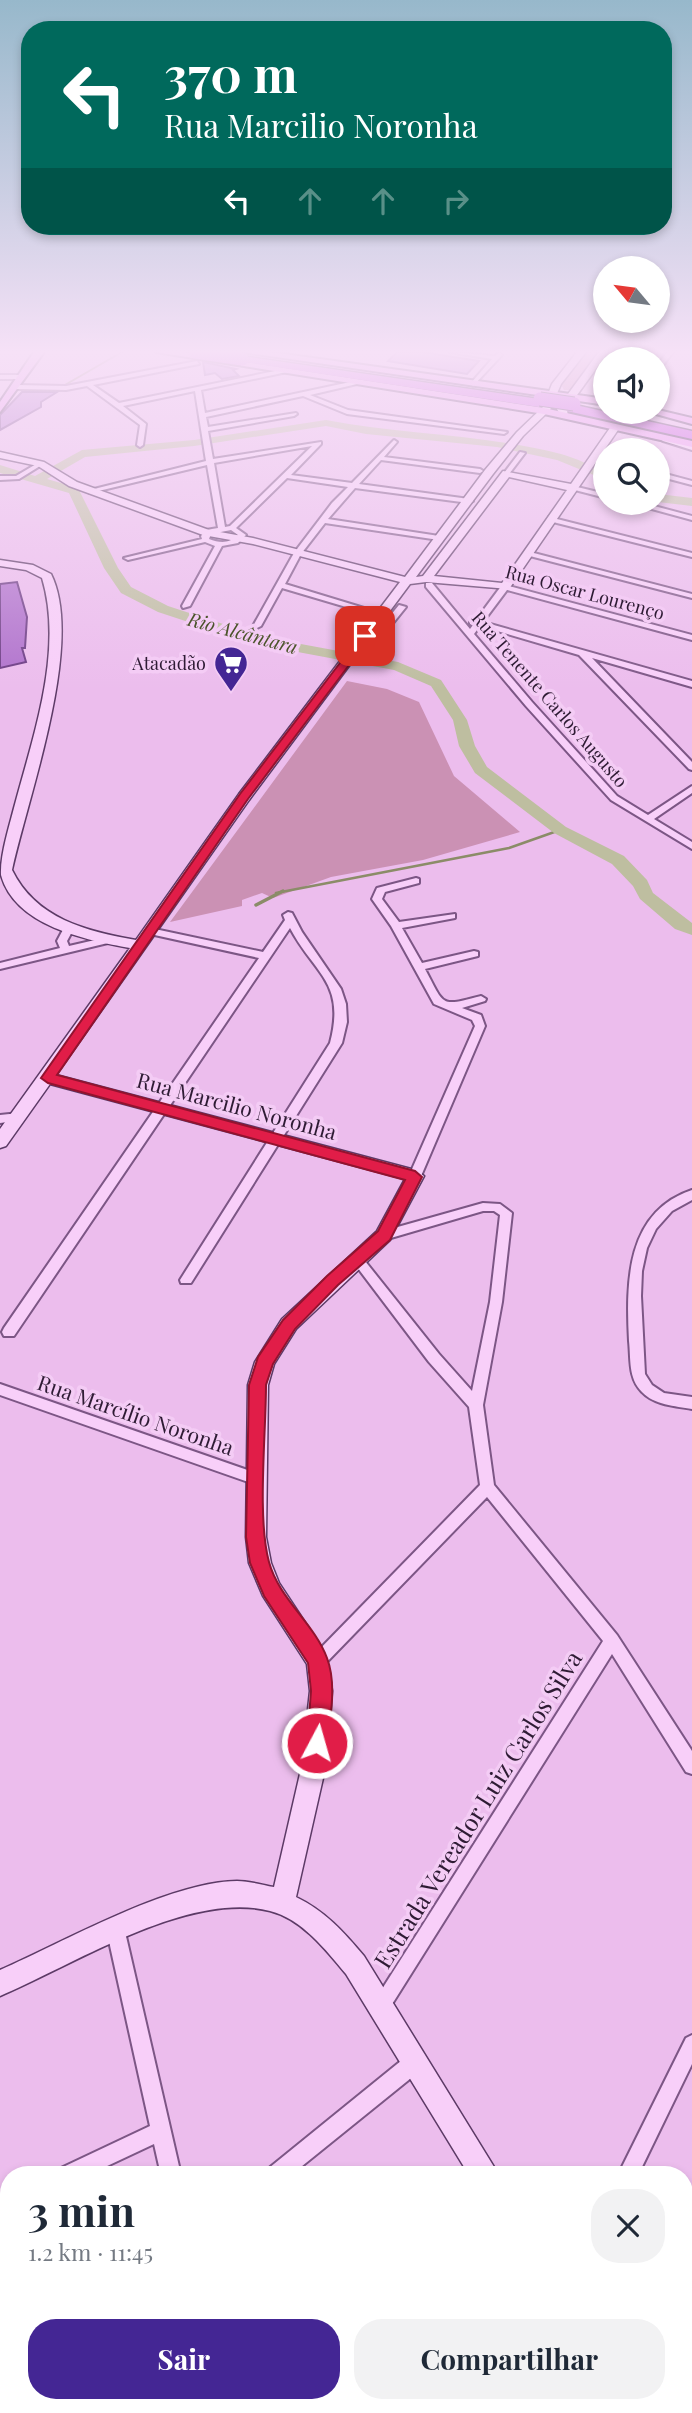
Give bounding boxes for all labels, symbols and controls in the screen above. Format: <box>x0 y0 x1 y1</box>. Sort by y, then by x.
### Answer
text: 370 m <box>164 40 298 105</box>
icon: left <box>49 49 140 140</box>
text: Rua Marcilio Noronha <box>164 103 478 146</box>
icon: left <box>218 182 256 220</box>
icon: ahead <box>291 182 329 220</box>
icon: ahead <box>364 182 402 220</box>
icon: right <box>437 182 475 220</box>
north arrow <box>593 256 670 332</box>
map controls <box>593 256 670 515</box>
button: sound <box>593 347 670 424</box>
button: search <box>593 438 670 515</box>
street label: Rua Oscar Lourenço <box>503 559 667 625</box>
water label: Rio Alcântara <box>184 605 301 659</box>
pin <box>335 606 395 666</box>
street label: Rua Tenente Carlos Augusto <box>467 606 633 792</box>
icon: arrive <box>346 617 384 655</box>
supermarket icon: Atacadão <box>212 644 250 693</box>
place label: Atacadão <box>131 651 206 675</box>
street label: Rua Marcilio Noronha <box>134 1065 341 1145</box>
street label: Rua Marcílio Noronha <box>34 1367 238 1461</box>
street label: Estrada Vereador Luiz Carlos Silva <box>366 1644 588 1974</box>
position arrow <box>280 1706 354 1780</box>
text: 3 min <box>28 2182 135 2238</box>
button: close <box>591 2189 665 2263</box>
text: 1.2 km · 11:45 <box>28 2236 153 2267</box>
button: Sair <box>28 2319 340 2399</box>
button: Compartilhar <box>354 2319 665 2399</box>

